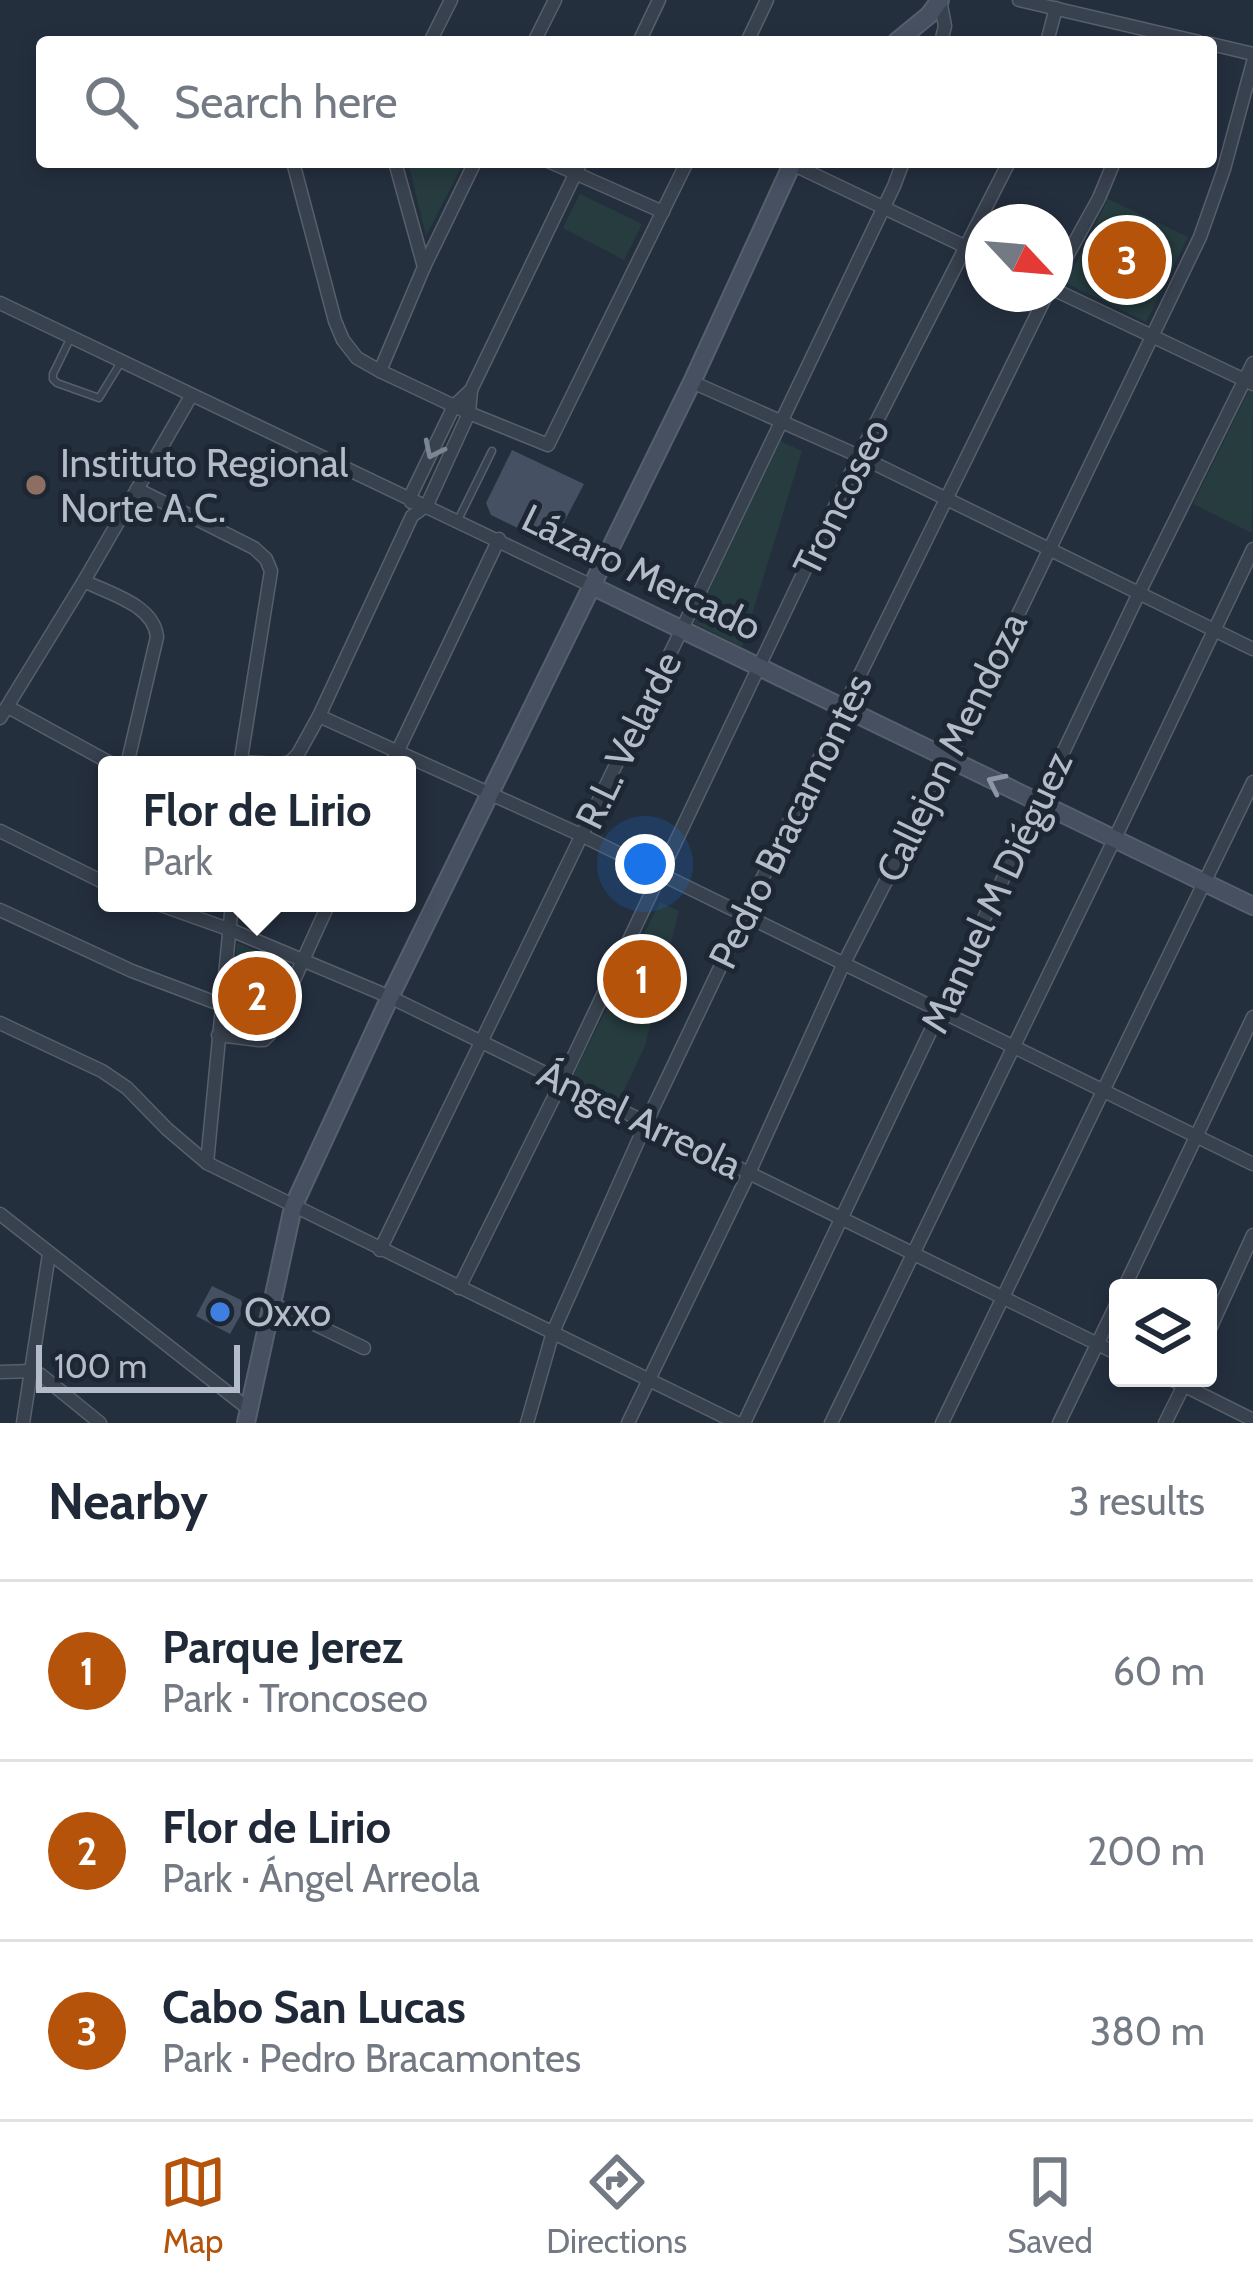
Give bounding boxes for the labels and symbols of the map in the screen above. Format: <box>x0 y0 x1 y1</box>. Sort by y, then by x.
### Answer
north arrow <box>965 204 1073 312</box>
pin: 3 <box>1088 215 1166 305</box>
street label: Troncoseo <box>782 411 900 583</box>
one-way arrow <box>424 438 447 459</box>
place label: Instituto Regional Norte A.C. <box>60 439 348 532</box>
marker: Instituto Regional Norte A.C. <box>23 472 49 498</box>
street label: Lázaro Mercado <box>515 493 769 651</box>
street label: Callejon Mendoza <box>865 604 1037 890</box>
street label: R.L. Velarde <box>565 644 691 836</box>
street label: Pedro Bracamontes <box>698 666 882 976</box>
street label: Manuel M Diéguez <box>910 744 1082 1040</box>
one-way arrow <box>987 774 1008 797</box>
your location <box>615 834 675 894</box>
pin: 1 <box>603 934 681 1024</box>
pin: 2 <box>218 951 296 1041</box>
street label: Ángel Arreola <box>530 1049 750 1189</box>
place label: Oxxo <box>244 1288 331 1336</box>
marker: Oxxo <box>207 1299 233 1325</box>
scale bar <box>36 1339 240 1392</box>

